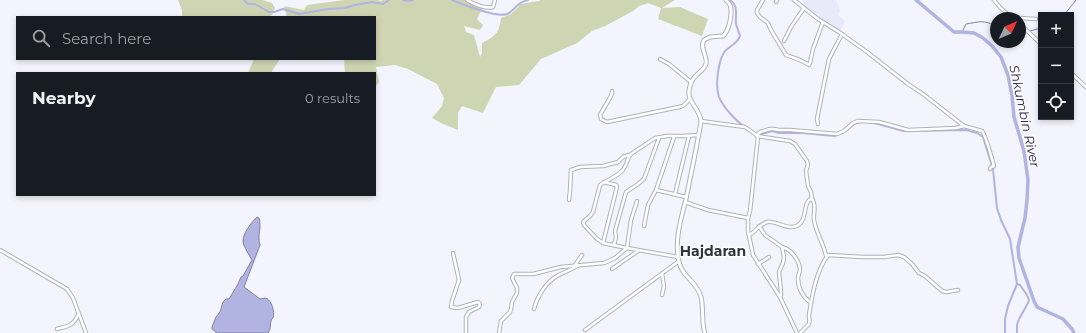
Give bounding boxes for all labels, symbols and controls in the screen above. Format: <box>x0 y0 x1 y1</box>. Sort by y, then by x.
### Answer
north arrow <box>990 12 1026 48</box>
map controls <box>1038 12 1074 120</box>
button: + <box>1038 12 1074 48</box>
search box <box>16 16 376 60</box>
icon: search <box>30 27 52 49</box>
text: Search here <box>62 29 151 48</box>
button: − <box>1038 48 1074 84</box>
water label: Shkumbin River <box>1006 63 1044 169</box>
button: locate <box>1038 84 1074 120</box>
text: Nearby <box>32 88 96 108</box>
text: 0 results <box>305 90 360 106</box>
district label: Hajdaran <box>680 242 746 260</box>

